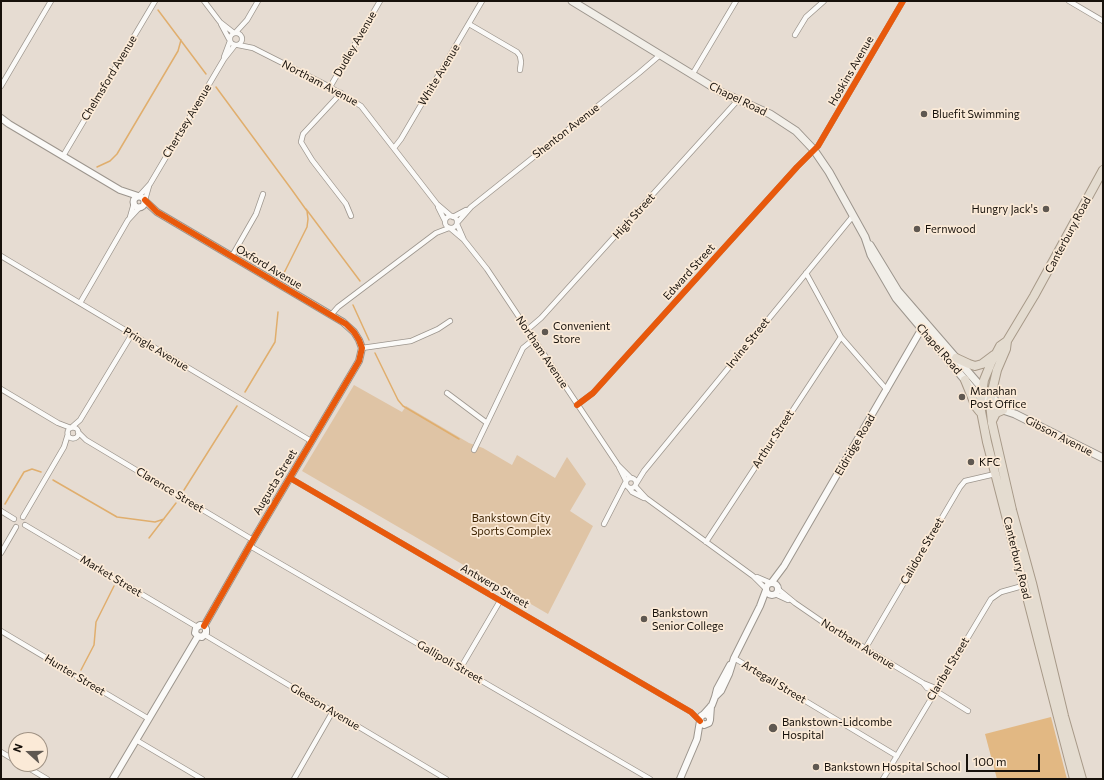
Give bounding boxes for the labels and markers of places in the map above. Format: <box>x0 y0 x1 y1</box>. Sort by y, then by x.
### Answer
place label: Bluefit Swimming <box>932 107 1020 121</box>
marker: Bluefit Swimming <box>919 109 929 119</box>
place label: Hungry Jack's <box>972 202 1038 216</box>
marker: Hungry Jack's <box>1041 204 1051 214</box>
place label: Fernwood <box>925 222 976 236</box>
marker: Fernwood <box>912 224 922 234</box>
place label: Convenient Store <box>553 319 610 345</box>
marker: Convenient Store <box>540 327 550 337</box>
place label: Manahan Post Office <box>970 384 1026 410</box>
marker: Manahan Post Office <box>957 392 967 402</box>
place label: KFC <box>979 455 1000 469</box>
marker: KFC <box>966 457 976 467</box>
place label: Bankstown Senior College <box>652 606 724 632</box>
marker: Bankstown Senior College <box>639 614 649 624</box>
place label: Bankstown-Lidcombe Hospital <box>782 715 892 741</box>
marker: Bankstown-Lidcombe Hospital <box>767 722 779 734</box>
place label: Bankstown Hospital School <box>824 760 960 774</box>
marker: Bankstown Hospital School <box>811 762 821 772</box>

